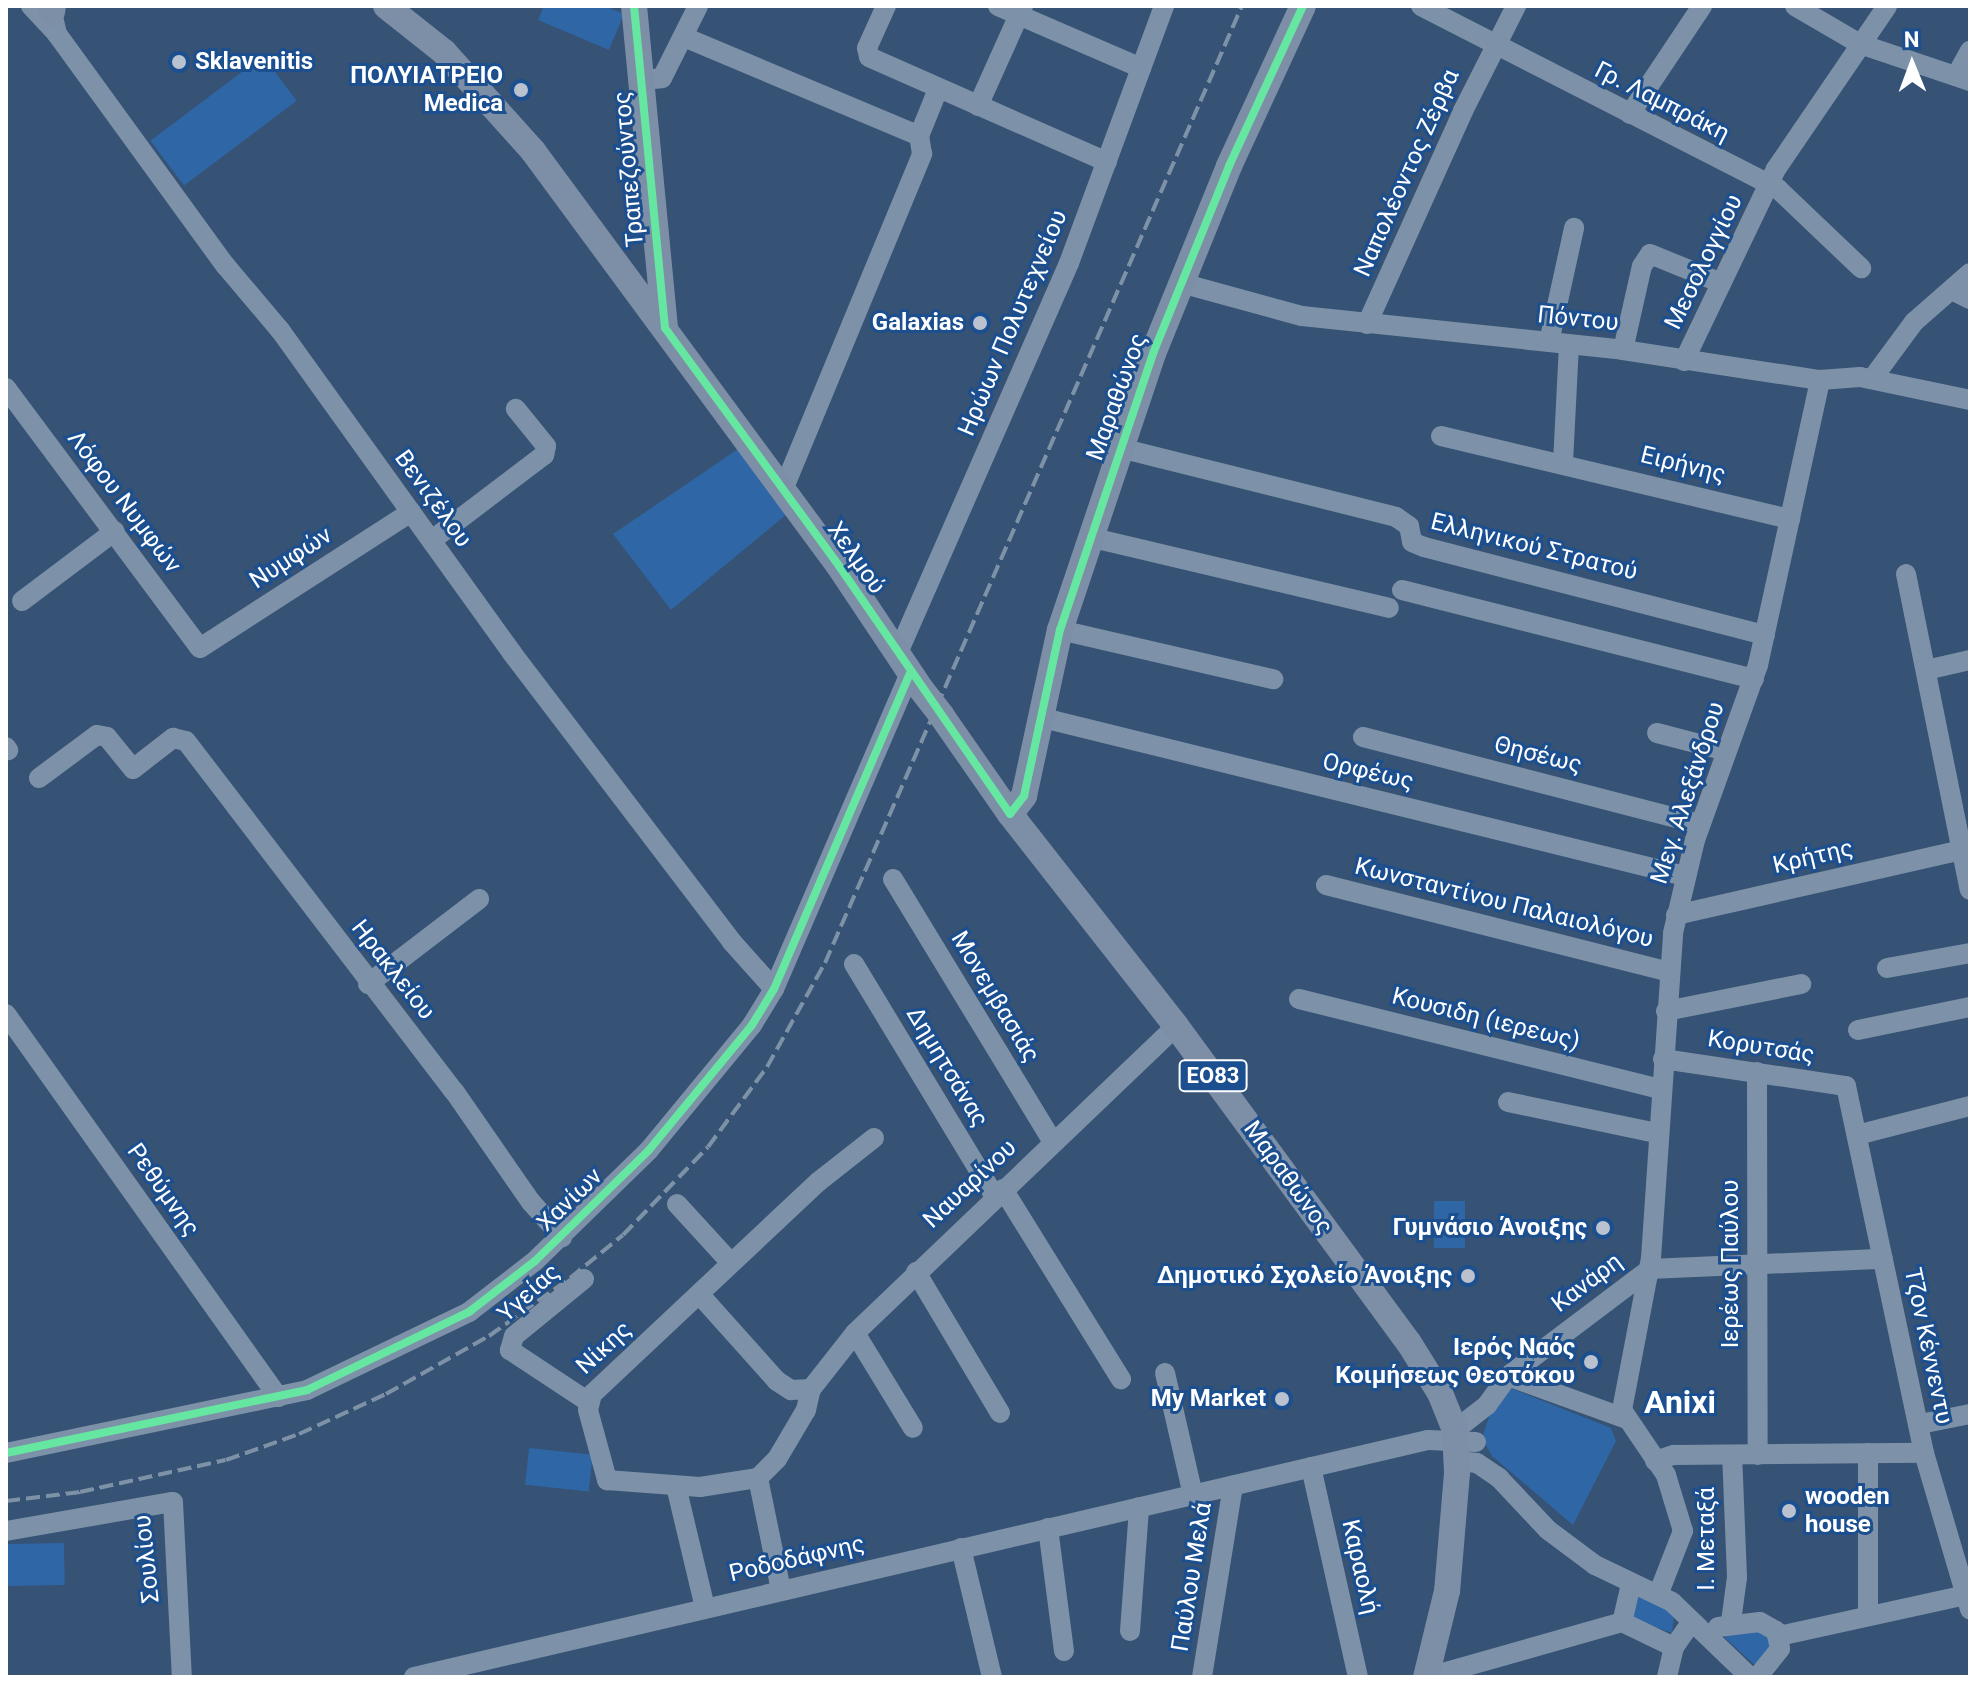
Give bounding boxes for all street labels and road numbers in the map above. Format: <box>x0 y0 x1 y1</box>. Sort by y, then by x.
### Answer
street label: Γρ. Λαμπράκη <box>1590 56 1734 148</box>
street label: Ναπολέοντος Ζέρβα <box>1348 65 1466 281</box>
street label: Τραπεζούντος <box>608 90 650 248</box>
street label: Μεσολογγίου <box>1659 190 1749 334</box>
street label: Ηρώων Πολυτεχνείου <box>952 206 1074 440</box>
street label: Πόντου <box>1536 300 1620 338</box>
street label: Μαραθώνος <box>1081 329 1153 465</box>
street label: Λόφου Νυμφών <box>61 425 187 579</box>
street label: Ειρήνης <box>1637 441 1729 489</box>
street label: Βενιζέλου <box>388 445 478 553</box>
street label: Ελληνικού Στρατού <box>1428 507 1640 587</box>
street label: Χελμού <box>821 516 891 600</box>
street label: Νυμφών <box>245 521 337 595</box>
street label: Μεγ. Αλεξάνδρου <box>1645 698 1731 888</box>
street label: Θησέως <box>1491 730 1585 780</box>
street label: Ορφέως <box>1320 748 1416 796</box>
street label: Κρήτης <box>1770 834 1856 880</box>
street label: Κωνσταντίνου Παλαιολόγου <box>1352 852 1656 954</box>
street label: Ηρακλείου <box>345 914 441 1026</box>
street label: Μονεμβασιάς <box>945 926 1045 1068</box>
street label: Κουσιδη (ιερεως) <box>1389 982 1583 1056</box>
street label: Δημητσάνας <box>900 1002 994 1132</box>
street label: Κορυτσάς <box>1706 1024 1816 1070</box>
road number: ΕΟ83 <box>1177 1058 1249 1094</box>
street label: Μαραθώνος <box>1237 1116 1339 1240</box>
street label: Ναυαρίνου <box>917 1134 1023 1234</box>
street label: Ρεθύμνης <box>121 1138 205 1242</box>
street label: Χανίων <box>532 1162 608 1238</box>
street label: Ιερέως Παύλου <box>1717 1180 1745 1348</box>
street label: Κανάρη <box>1546 1247 1628 1319</box>
street label: Υγείας <box>492 1258 566 1328</box>
street label: Τζον Κέννεντυ <box>1897 1265 1959 1427</box>
street label: Νίκης <box>570 1315 638 1381</box>
street label: Ι. Μεταξά <box>1693 1487 1721 1591</box>
street label: Παύλου Μελά <box>1166 1500 1218 1654</box>
street label: Σουλίου <box>128 1514 166 1604</box>
street label: Καραολή <box>1335 1517 1385 1617</box>
street label: Ροδοδάφνης <box>726 1529 868 1589</box>

